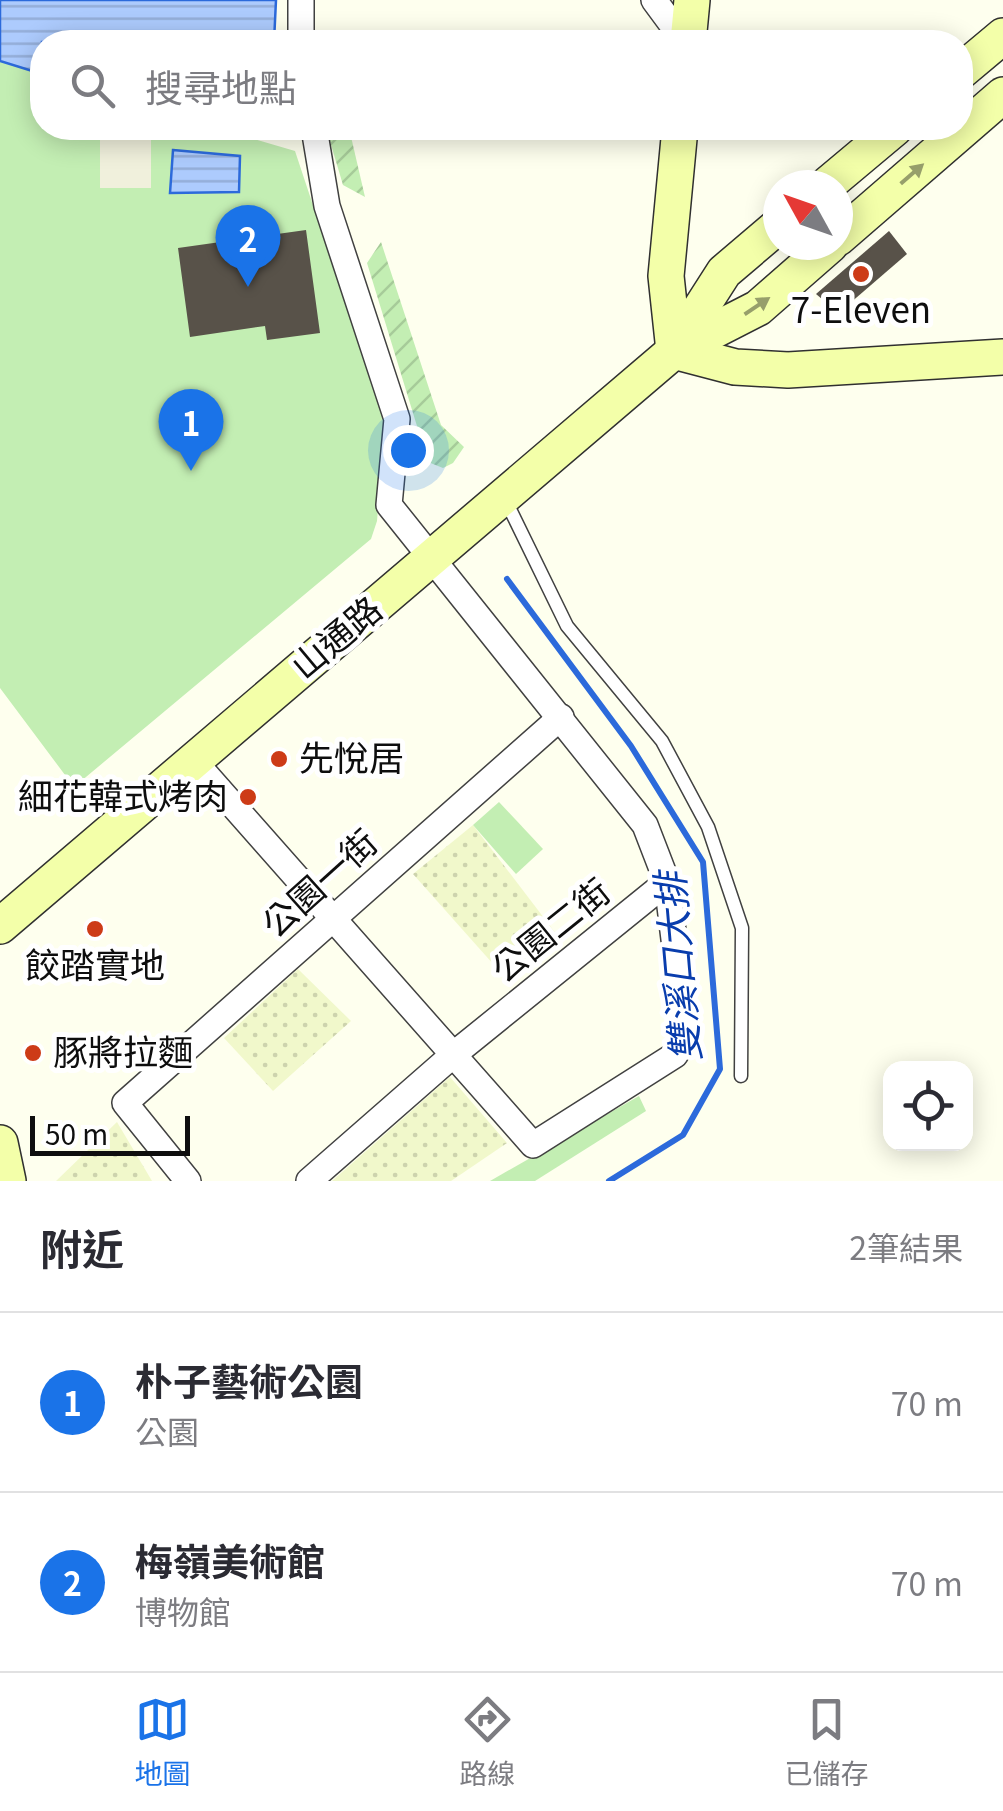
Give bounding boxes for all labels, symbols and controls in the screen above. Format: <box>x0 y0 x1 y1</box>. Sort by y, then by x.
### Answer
search box <box>30 30 973 140</box>
icon: search <box>65 58 120 113</box>
text: 搜尋地點 <box>145 58 297 113</box>
one-way arrow <box>899 164 924 185</box>
north arrow <box>763 170 853 260</box>
pin: 2 <box>216 204 280 287</box>
marker: 7-Eleven <box>850 263 872 285</box>
place label: 7-Eleven <box>791 282 931 333</box>
one-way arrow <box>743 296 770 316</box>
pin: 1 <box>158 388 224 471</box>
your location <box>383 425 434 476</box>
street label: 山通路 <box>278 582 391 689</box>
place label: 先悅居 <box>299 730 404 781</box>
marker: 先悅居 <box>268 748 290 770</box>
place label: 細花韓式烤肉 <box>18 768 228 819</box>
marker: 細花韓式烤肉 <box>237 786 259 808</box>
street label: 公園一街 <box>249 816 387 947</box>
street label: 公園二街 <box>478 864 619 992</box>
water label: 雙溪口大排 <box>639 865 711 1064</box>
marker: 餃踏實地 <box>84 918 106 940</box>
place label: 餃踏實地 <box>25 937 165 988</box>
place label: 豚將拉麵 <box>53 1024 193 1075</box>
marker: 豚將拉麵 <box>22 1042 44 1064</box>
map controls <box>883 1061 973 1151</box>
button: locate <box>883 1061 973 1151</box>
scale bar <box>30 1111 190 1156</box>
text: 50 m <box>45 1113 108 1153</box>
text: 附近 <box>40 1216 124 1277</box>
text: 2筆結果 <box>849 1223 963 1269</box>
text: 朴子藝術公園 <box>135 1352 363 1407</box>
text: 1 <box>63 1379 82 1425</box>
text: 70 m <box>891 1379 963 1425</box>
text: 公園 <box>135 1407 199 1453</box>
text: 梅嶺美術館 <box>135 1532 325 1587</box>
text: 2 <box>63 1559 82 1605</box>
text: 70 m <box>891 1559 963 1605</box>
text: 博物館 <box>135 1587 231 1633</box>
tab: 地圖 <box>134 1692 191 1792</box>
tab: 路線 <box>459 1692 516 1792</box>
tab: 已儲存 <box>784 1692 869 1792</box>

